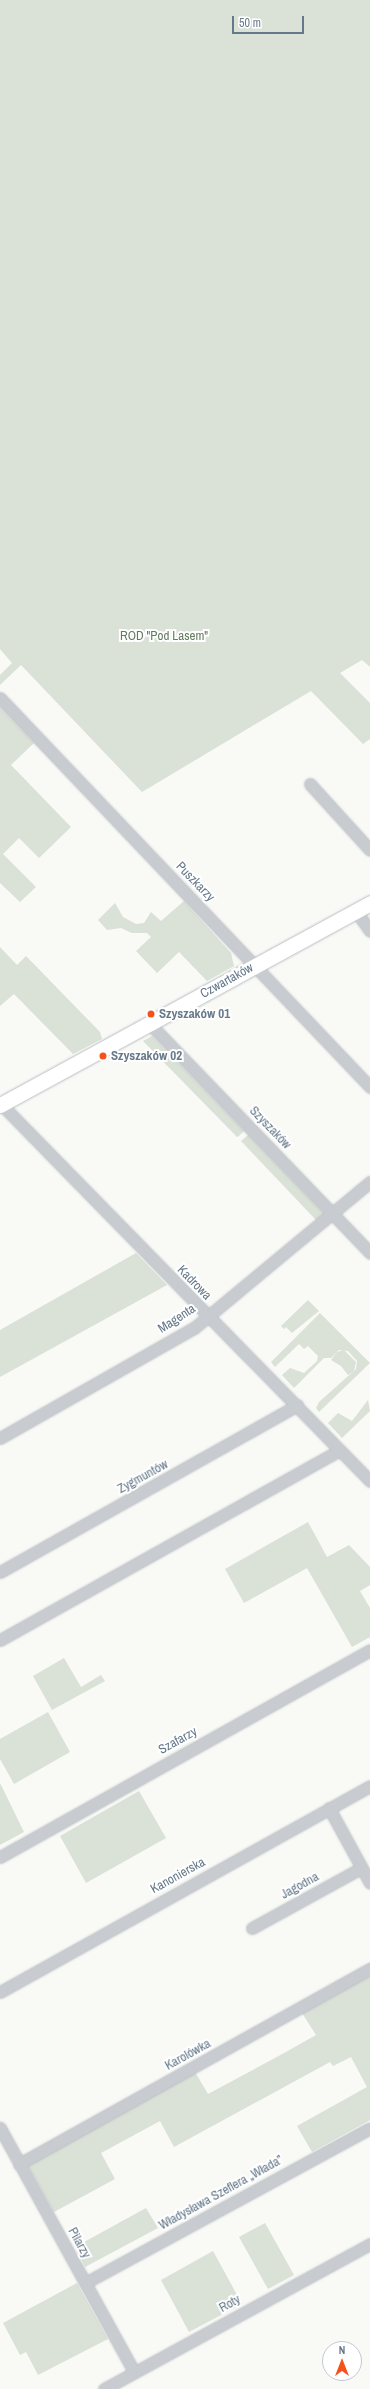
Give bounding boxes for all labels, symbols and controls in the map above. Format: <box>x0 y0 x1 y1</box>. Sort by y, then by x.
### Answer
scale bar <box>234 8 306 34</box>
text: 50 m <box>239 15 261 31</box>
park label: ROD "Pod Lasem" <box>120 628 208 644</box>
street label: Puszkarzy <box>172 859 218 905</box>
street label: Czwartaków <box>198 960 256 1002</box>
place label: Szyszaków 01 <box>159 1006 230 1022</box>
marker: Szyszaków 01 <box>146 1009 156 1019</box>
place label: Szyszaków 02 <box>111 1048 182 1064</box>
marker: Szyszaków 02 <box>98 1051 108 1061</box>
street label: Szyszaków <box>246 1103 294 1153</box>
street label: Kadrowa <box>174 1262 214 1304</box>
street label: Magenta <box>155 1301 199 1337</box>
street label: Zygmuntów <box>115 1457 171 1497</box>
street label: Szafarzy <box>156 1724 200 1758</box>
street label: Kanonierska <box>148 1855 208 1897</box>
street label: Jagodna <box>278 1869 322 1903</box>
street label: Karolówka <box>162 2036 214 2074</box>
street label: Władysława Szeflera „Włada” <box>156 2152 286 2234</box>
street label: Pilarzy <box>64 2225 94 2261</box>
street label: Roty <box>217 2292 243 2316</box>
north arrow <box>322 2341 362 2381</box>
text: N <box>339 2343 345 2357</box>

